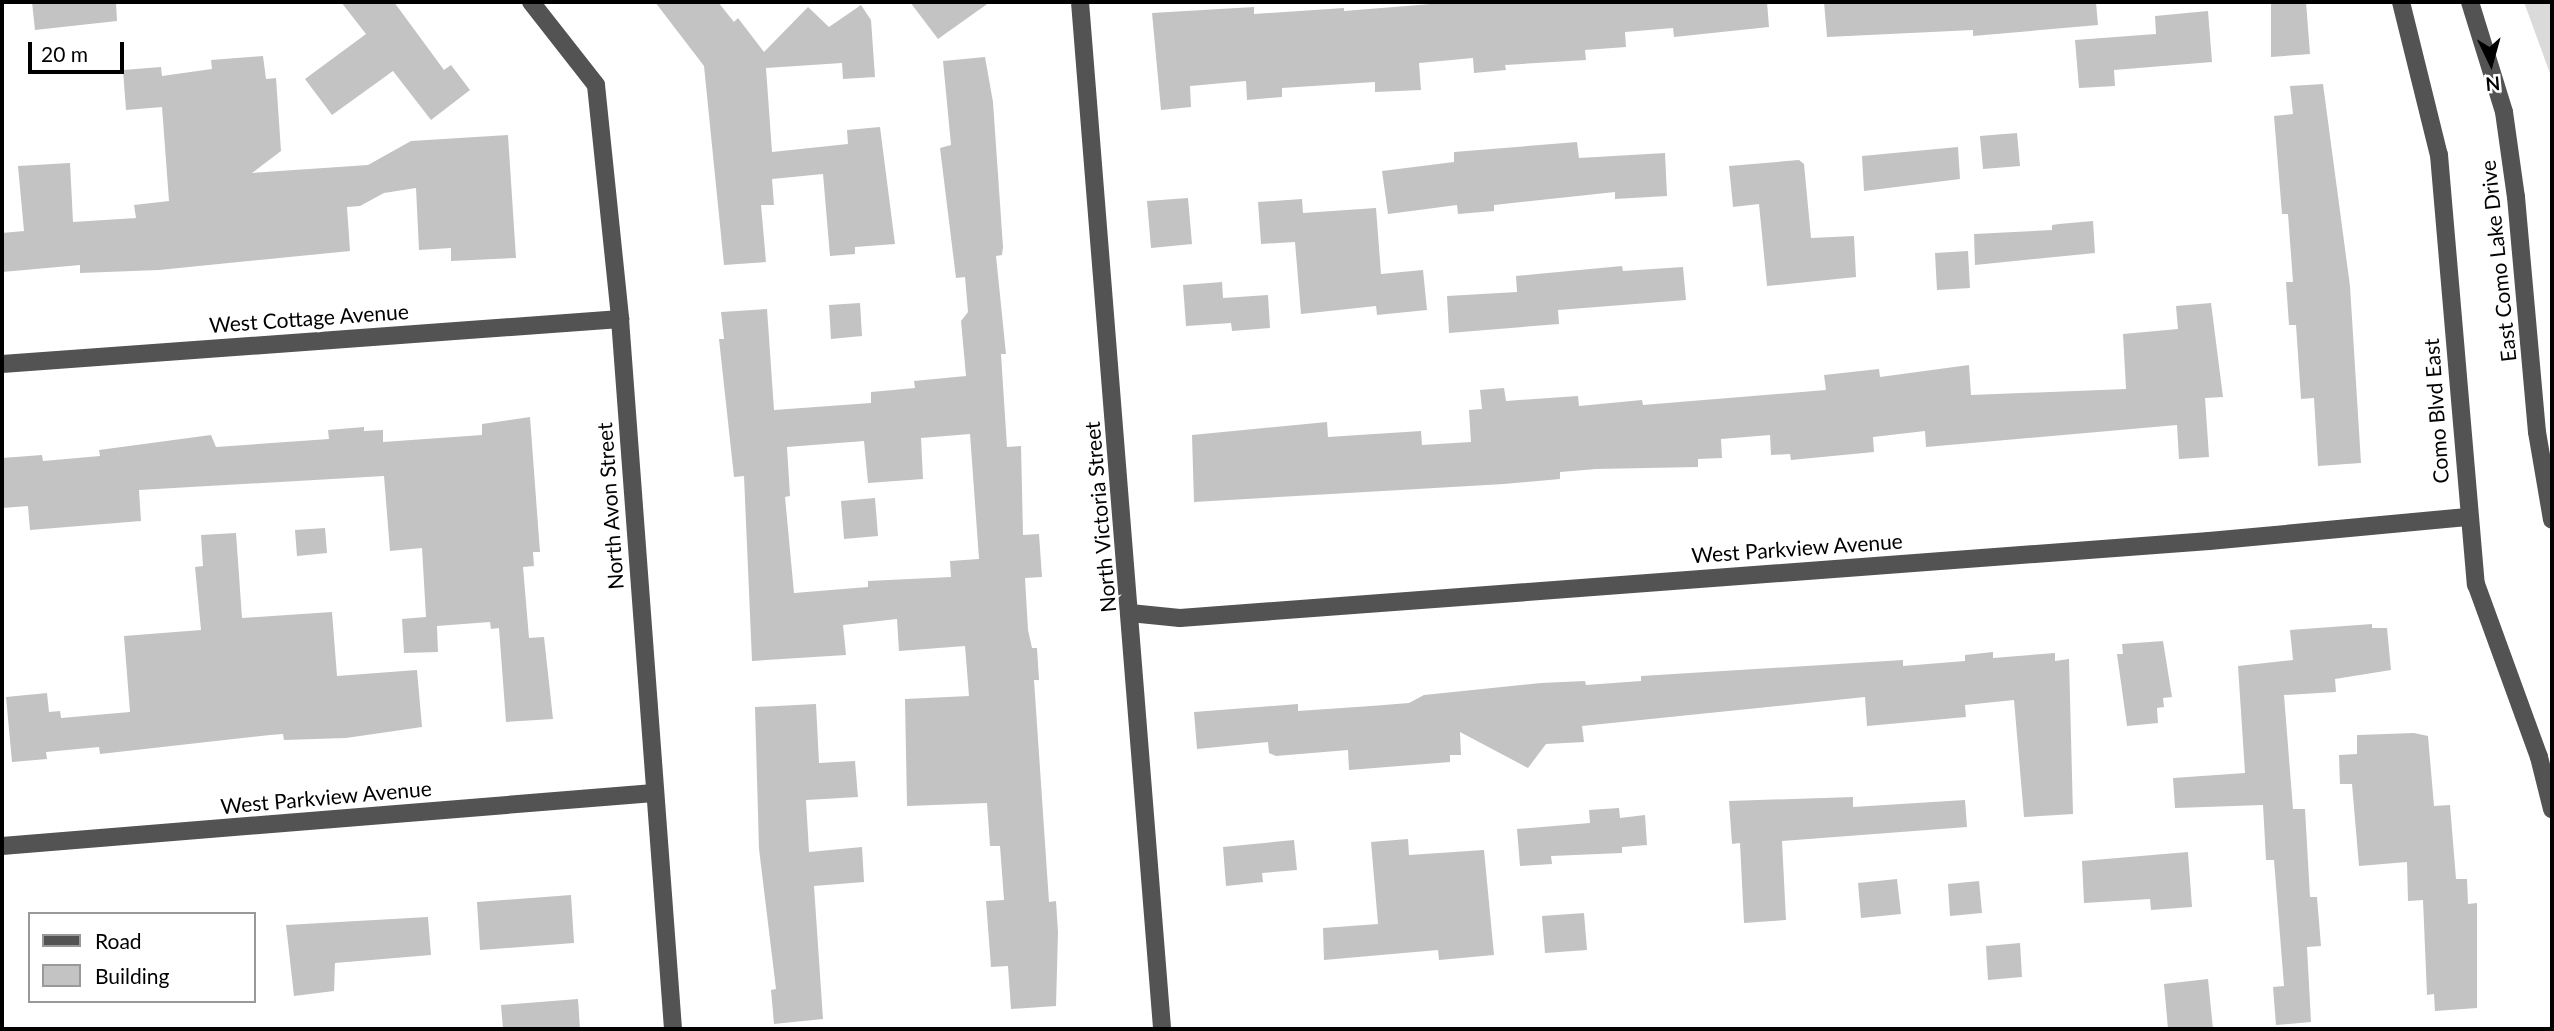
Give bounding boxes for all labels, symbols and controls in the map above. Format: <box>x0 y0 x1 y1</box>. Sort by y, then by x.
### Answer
scale bar <box>32 28 128 72</box>
north arrow <box>2456 28 2526 98</box>
text: 20 m <box>41 41 88 66</box>
text: N <box>2485 72 2501 97</box>
street label: East Como Lake Drive <box>2475 159 2521 363</box>
street label: West Cottage Avenue <box>208 298 410 338</box>
street label: Como Blvd East <box>2418 338 2454 484</box>
street label: North Victoria Street <box>1079 420 1121 614</box>
street label: North Avon Street <box>592 421 628 591</box>
street label: West Parkview Avenue <box>1690 528 1904 568</box>
street label: West Parkview Avenue <box>219 775 433 819</box>
legend <box>28 912 256 1003</box>
text: Road <box>95 928 142 953</box>
text: Building <box>95 963 170 988</box>

